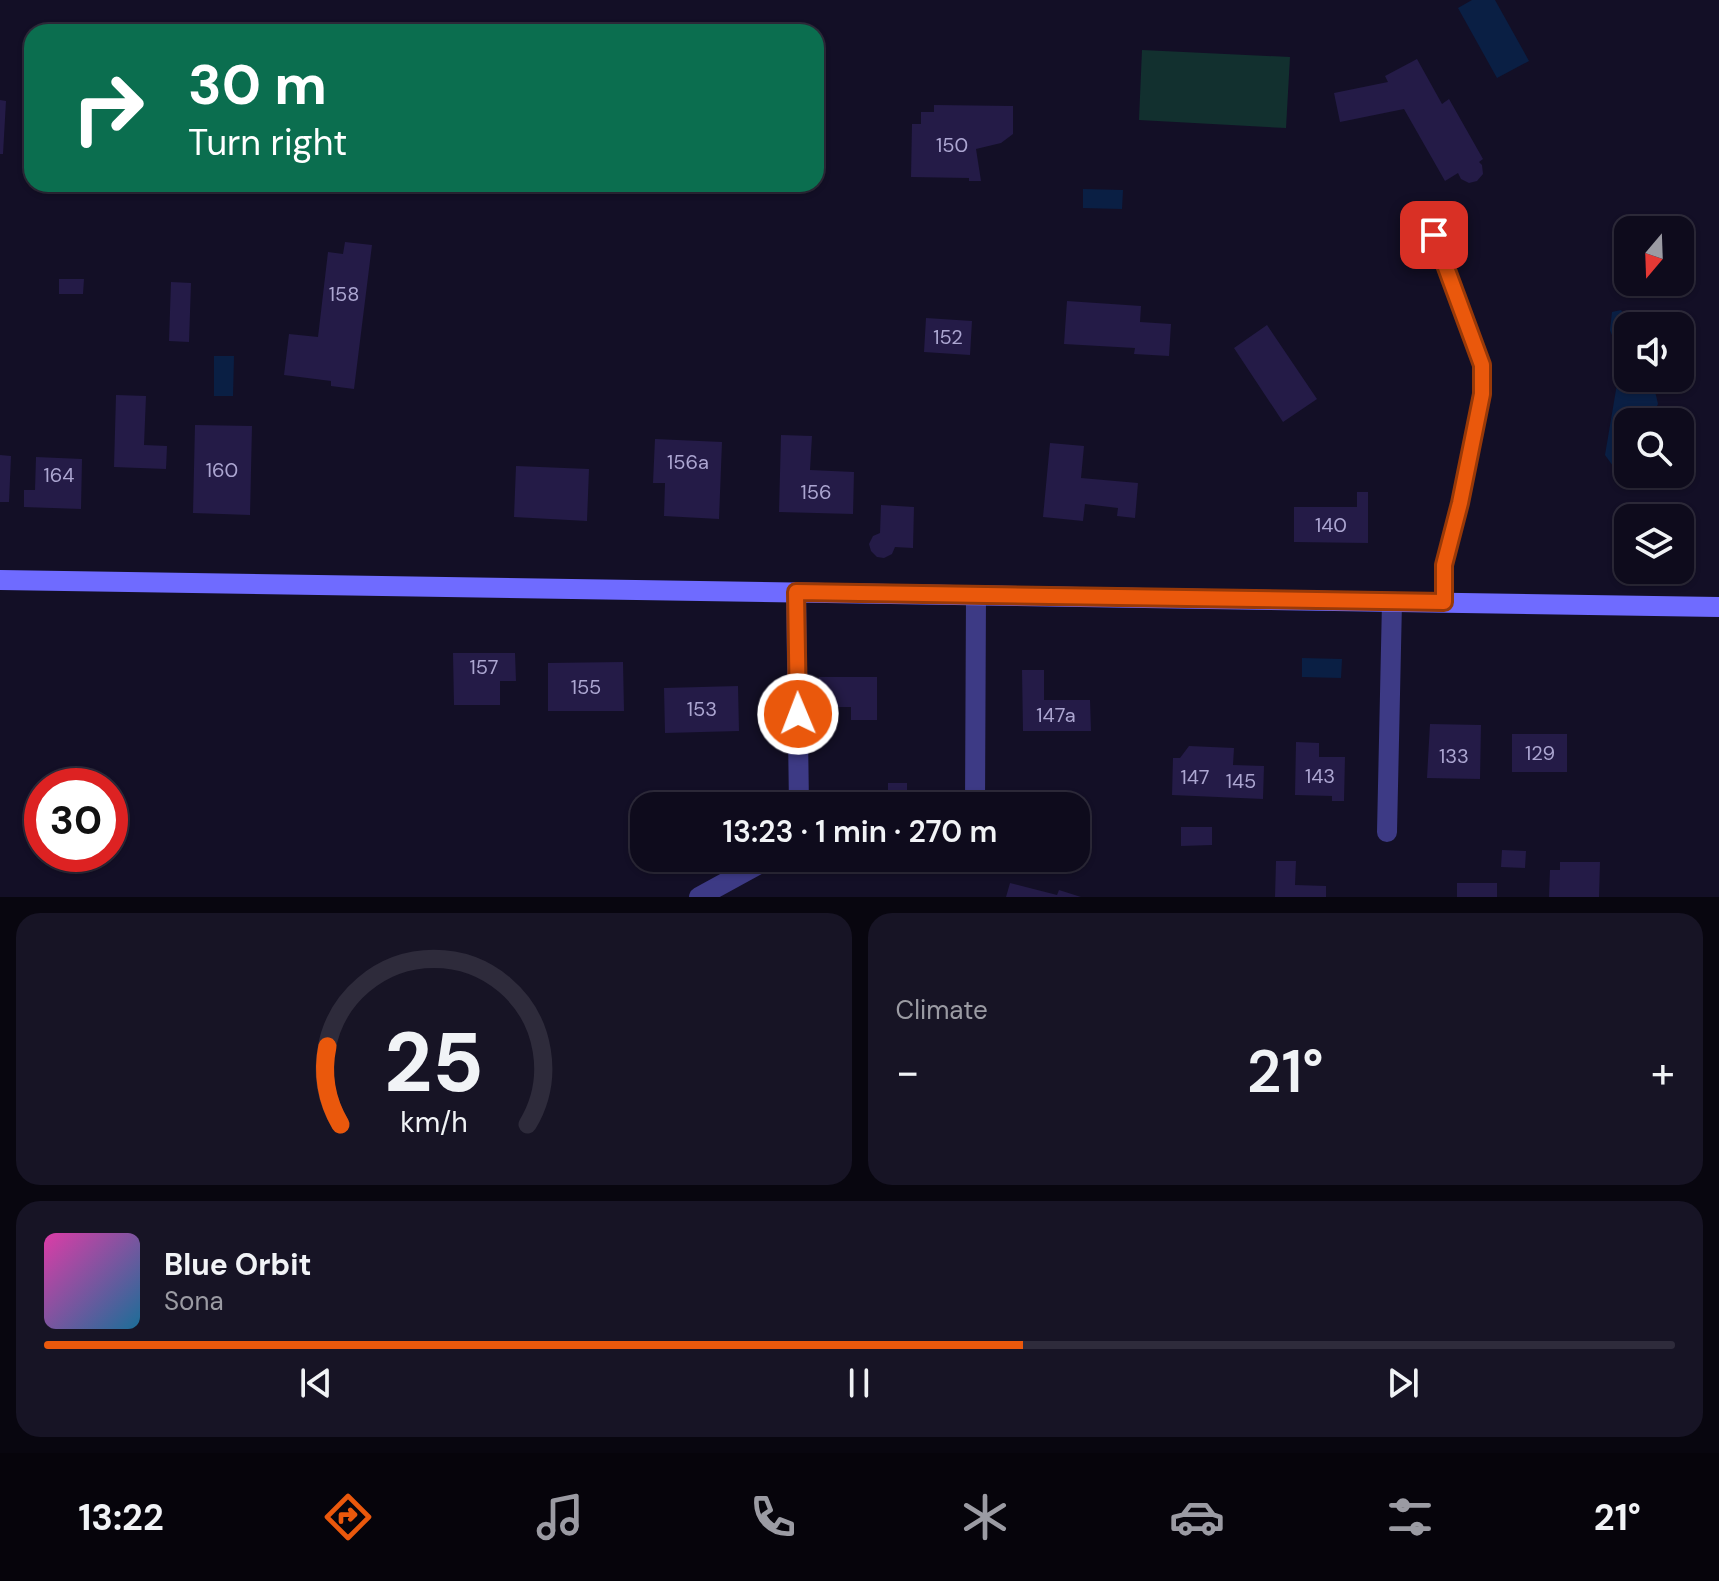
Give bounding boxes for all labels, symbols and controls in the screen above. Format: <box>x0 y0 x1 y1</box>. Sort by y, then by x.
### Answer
text: 30 m <box>188 48 327 121</box>
icon: right <box>56 56 160 160</box>
text: Turn right <box>188 119 347 166</box>
house number: 150 <box>936 132 968 158</box>
pin <box>1400 201 1468 269</box>
icon: arrive <box>1412 213 1456 257</box>
north arrow <box>1614 216 1694 296</box>
map controls <box>1614 216 1694 584</box>
house number: 158 <box>329 281 359 307</box>
button: sound <box>1614 312 1694 392</box>
house number: 152 <box>933 324 963 350</box>
button: search <box>1614 408 1694 488</box>
house number: 156a <box>667 449 709 475</box>
house number: 160 <box>206 457 238 483</box>
house number: 164 <box>44 462 74 488</box>
house number: 156 <box>801 479 832 505</box>
button: layers <box>1614 504 1694 584</box>
house number: 140 <box>1315 512 1347 538</box>
house number: 157 <box>470 654 498 680</box>
position arrow <box>756 672 840 756</box>
house number: 155 <box>571 674 601 700</box>
house number: 153 <box>687 696 717 722</box>
house number: 147a <box>1036 702 1076 728</box>
house number: 129 <box>1525 740 1555 766</box>
house number: 133 <box>1439 743 1469 769</box>
house number: 143 <box>1305 763 1335 789</box>
house number: 147 <box>1180 764 1210 790</box>
speed limit sign: 30 <box>24 768 128 872</box>
house number: 145 <box>1226 768 1256 794</box>
text: 13:23 · 1 min · 270 m <box>723 812 997 851</box>
text: Climate <box>896 993 988 1027</box>
text: 25 <box>384 1008 484 1117</box>
text: 21° <box>1247 1032 1324 1111</box>
text: − <box>896 1043 920 1101</box>
text: + <box>1651 1043 1675 1101</box>
text: km/h <box>400 1104 468 1141</box>
text: Blue Orbit <box>164 1245 311 1284</box>
text: Sona <box>164 1284 224 1318</box>
icon: previous <box>294 1361 338 1405</box>
icon: pause <box>837 1361 881 1405</box>
icon: next <box>1381 1361 1425 1405</box>
icon: directions <box>320 1489 376 1545</box>
icon: music <box>532 1489 588 1545</box>
icon: phone <box>745 1489 801 1545</box>
icon: climate <box>957 1489 1013 1545</box>
icon: car <box>1169 1489 1225 1545</box>
icon: filters <box>1382 1489 1438 1545</box>
text: 13:22 <box>78 1494 164 1541</box>
text: 21° <box>1594 1494 1641 1541</box>

